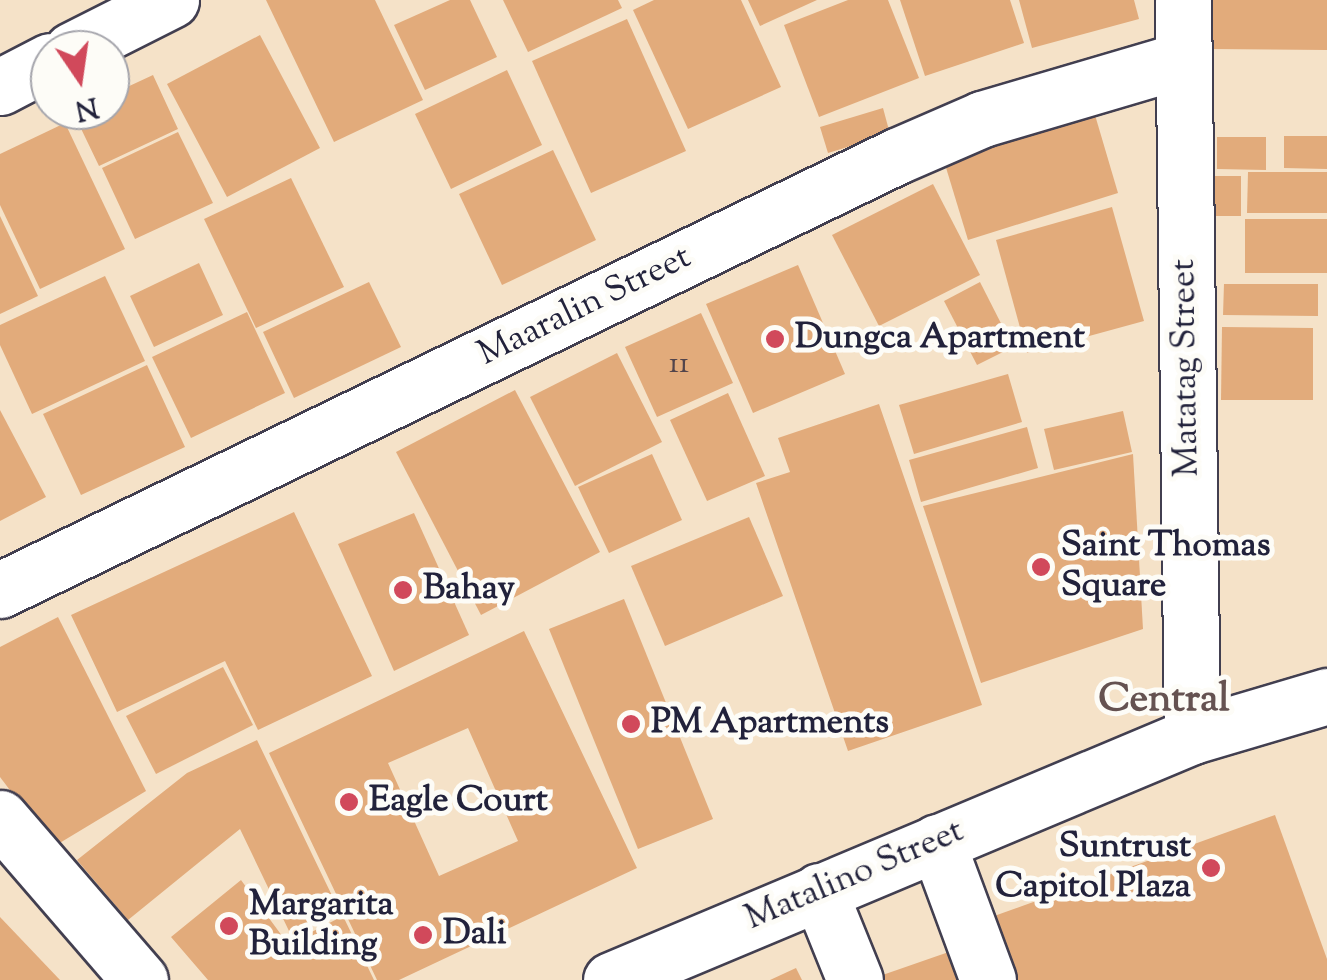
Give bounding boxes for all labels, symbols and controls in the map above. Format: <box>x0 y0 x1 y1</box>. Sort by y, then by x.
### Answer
north arrow <box>30 30 130 130</box>
text: N <box>71 85 102 129</box>
street label: Maaralin Street <box>472 237 698 377</box>
street label: Matatag Street <box>1164 259 1210 477</box>
place label: Dungca Apartment <box>795 318 1085 360</box>
marker: Dungca Apartment <box>764 328 786 350</box>
house number: 11 <box>669 347 689 383</box>
place label: Saint Thomas Square <box>1061 526 1270 608</box>
marker: Saint Thomas Square <box>1030 556 1052 578</box>
place label: Bahay <box>423 569 515 611</box>
marker: Bahay <box>392 579 414 601</box>
district label: Central <box>1098 677 1230 725</box>
place label: PM Apartments <box>651 703 889 745</box>
marker: PM Apartments <box>620 713 642 735</box>
place label: Eagle Court <box>369 781 548 823</box>
marker: Eagle Court <box>338 791 360 813</box>
street label: Matalino Street <box>740 811 970 941</box>
place label: Suntrust Capitol Plaza <box>995 827 1191 909</box>
marker: Suntrust Capitol Plaza <box>1200 857 1222 879</box>
place label: Margarita Building <box>249 885 394 967</box>
place label: Dali <box>443 914 507 956</box>
marker: Margarita Building <box>218 915 240 937</box>
marker: Dali <box>412 924 434 946</box>

